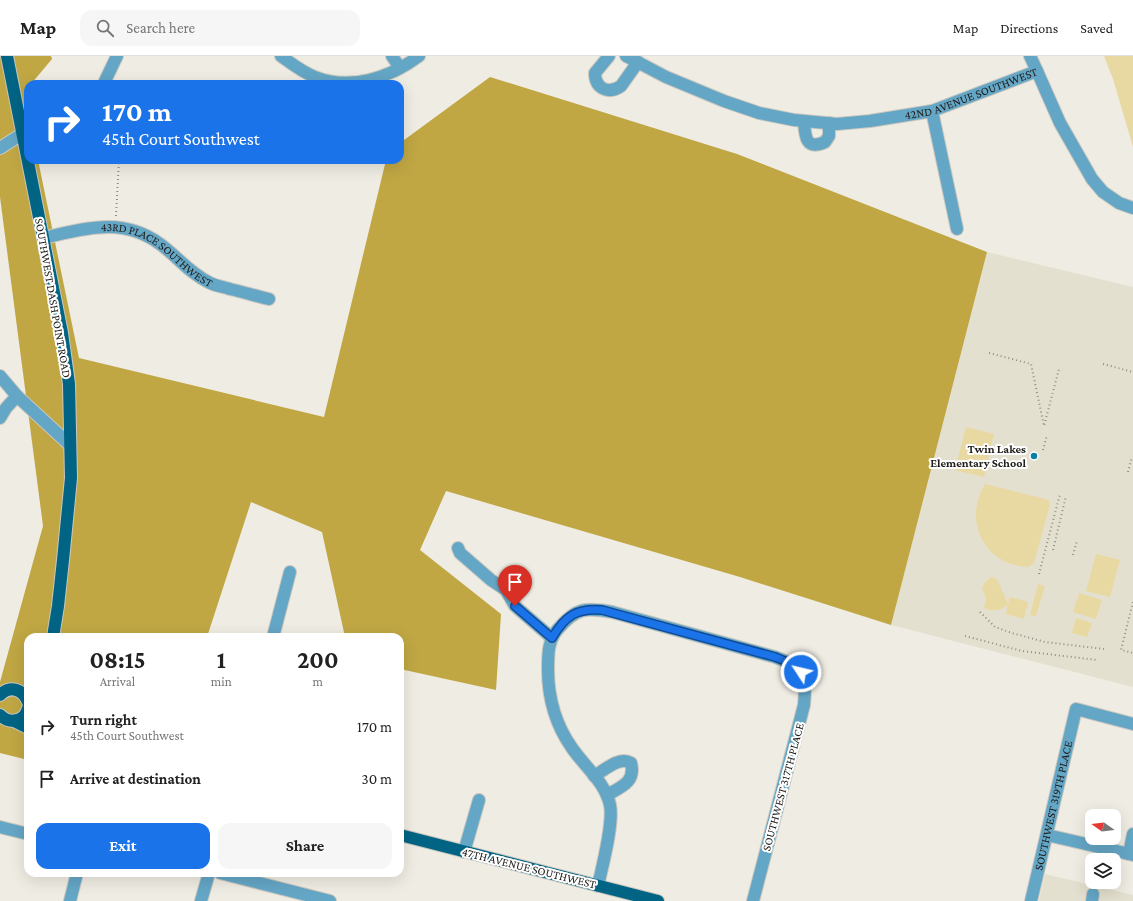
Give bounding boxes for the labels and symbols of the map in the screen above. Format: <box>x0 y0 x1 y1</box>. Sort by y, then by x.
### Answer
street label: 42ND AVENUE SOUTHWEST <box>904 64 1040 122</box>
street label: SOUTHWEST DASH POINT ROAD <box>32 217 74 379</box>
street label: 43RD PLACE SOUTHWEST <box>100 220 215 290</box>
place label: Twin Lakes Elementary School <box>930 442 1027 470</box>
marker: Twin Lakes Elementary School <box>1029 451 1039 461</box>
pin <box>498 565 532 606</box>
position arrow <box>780 651 822 693</box>
street label: SOUTHWEST 317TH PLACE <box>759 721 807 853</box>
street label: SOUTHWEST 319TH PLACE <box>1031 739 1075 872</box>
north arrow <box>1085 809 1121 845</box>
street label: 47TH AVENUE SOUTHWEST <box>460 845 598 892</box>

